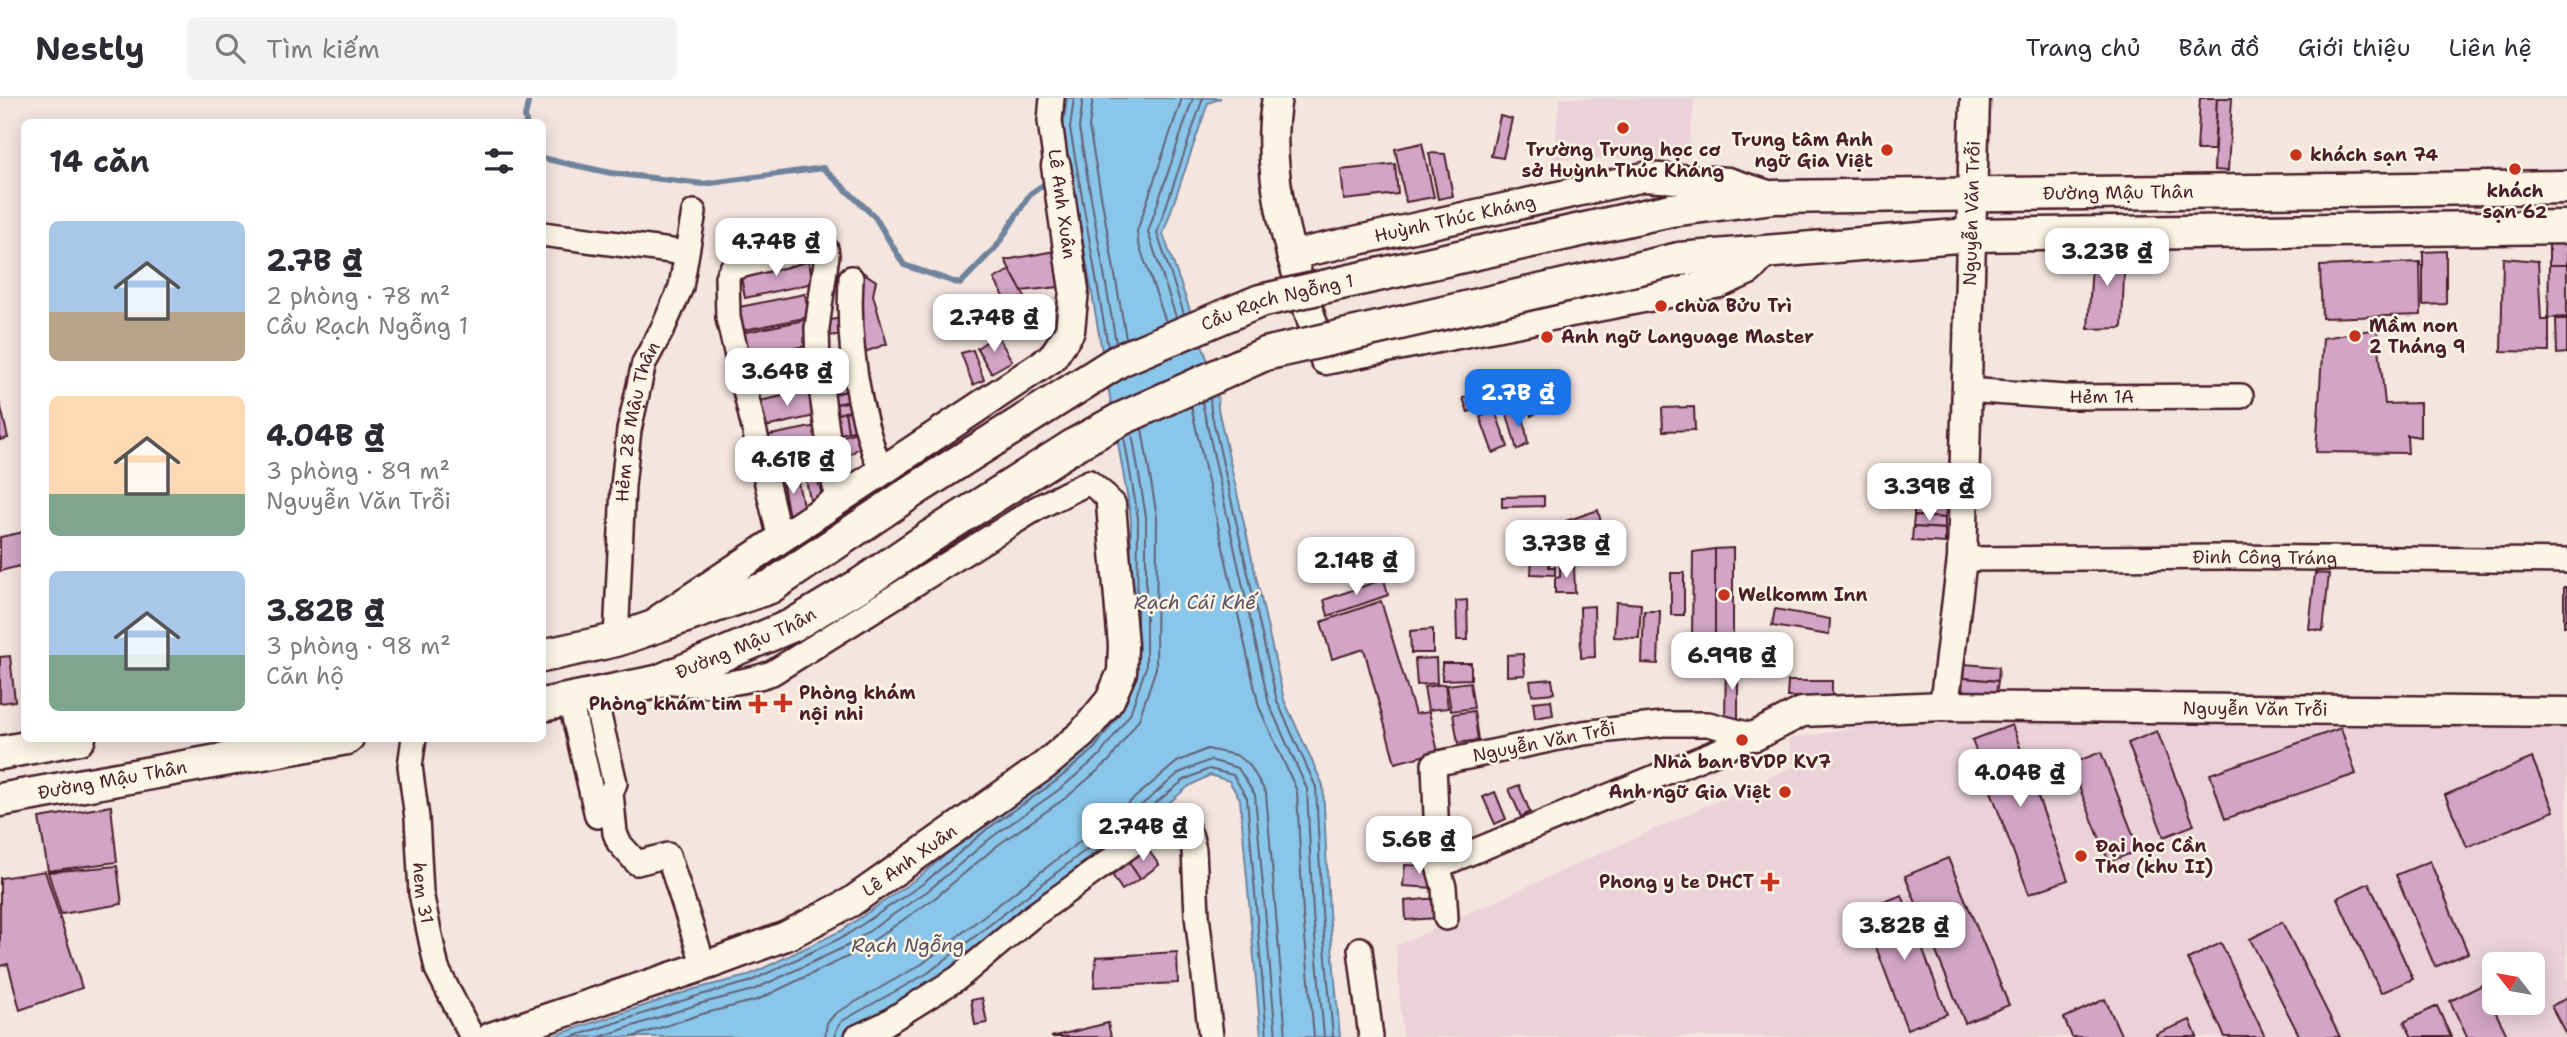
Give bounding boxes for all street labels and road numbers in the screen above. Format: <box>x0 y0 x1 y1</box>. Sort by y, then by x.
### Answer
street label: Nguyễn Văn Trỗi <box>1958 140 1986 286</box>
street label: Lê Anh Xuân <box>1042 148 1082 260</box>
street label: Đường Mậu Thân <box>2042 180 2194 206</box>
street label: Huỳnh Thúc Kháng <box>1372 189 1538 248</box>
street label: Cầu Rạch Ngỗng 1 <box>1197 269 1356 337</box>
street label: Hẻm 28 Mậu Thân <box>610 337 665 503</box>
street label: Hẻm 1A <box>2069 385 2134 409</box>
street label: Đinh Công Tráng <box>2192 545 2338 570</box>
street label: Đường Mậu Thân <box>672 602 820 685</box>
street label: Nguyễn Văn Trỗi <box>2182 696 2328 722</box>
street label: Nguyễn Văn Trỗi <box>1471 716 1617 768</box>
street label: Đường Mậu Thân <box>36 755 189 805</box>
street label: Lê Anh Xuân <box>857 819 962 902</box>
street label: hem 31 <box>407 862 439 926</box>

